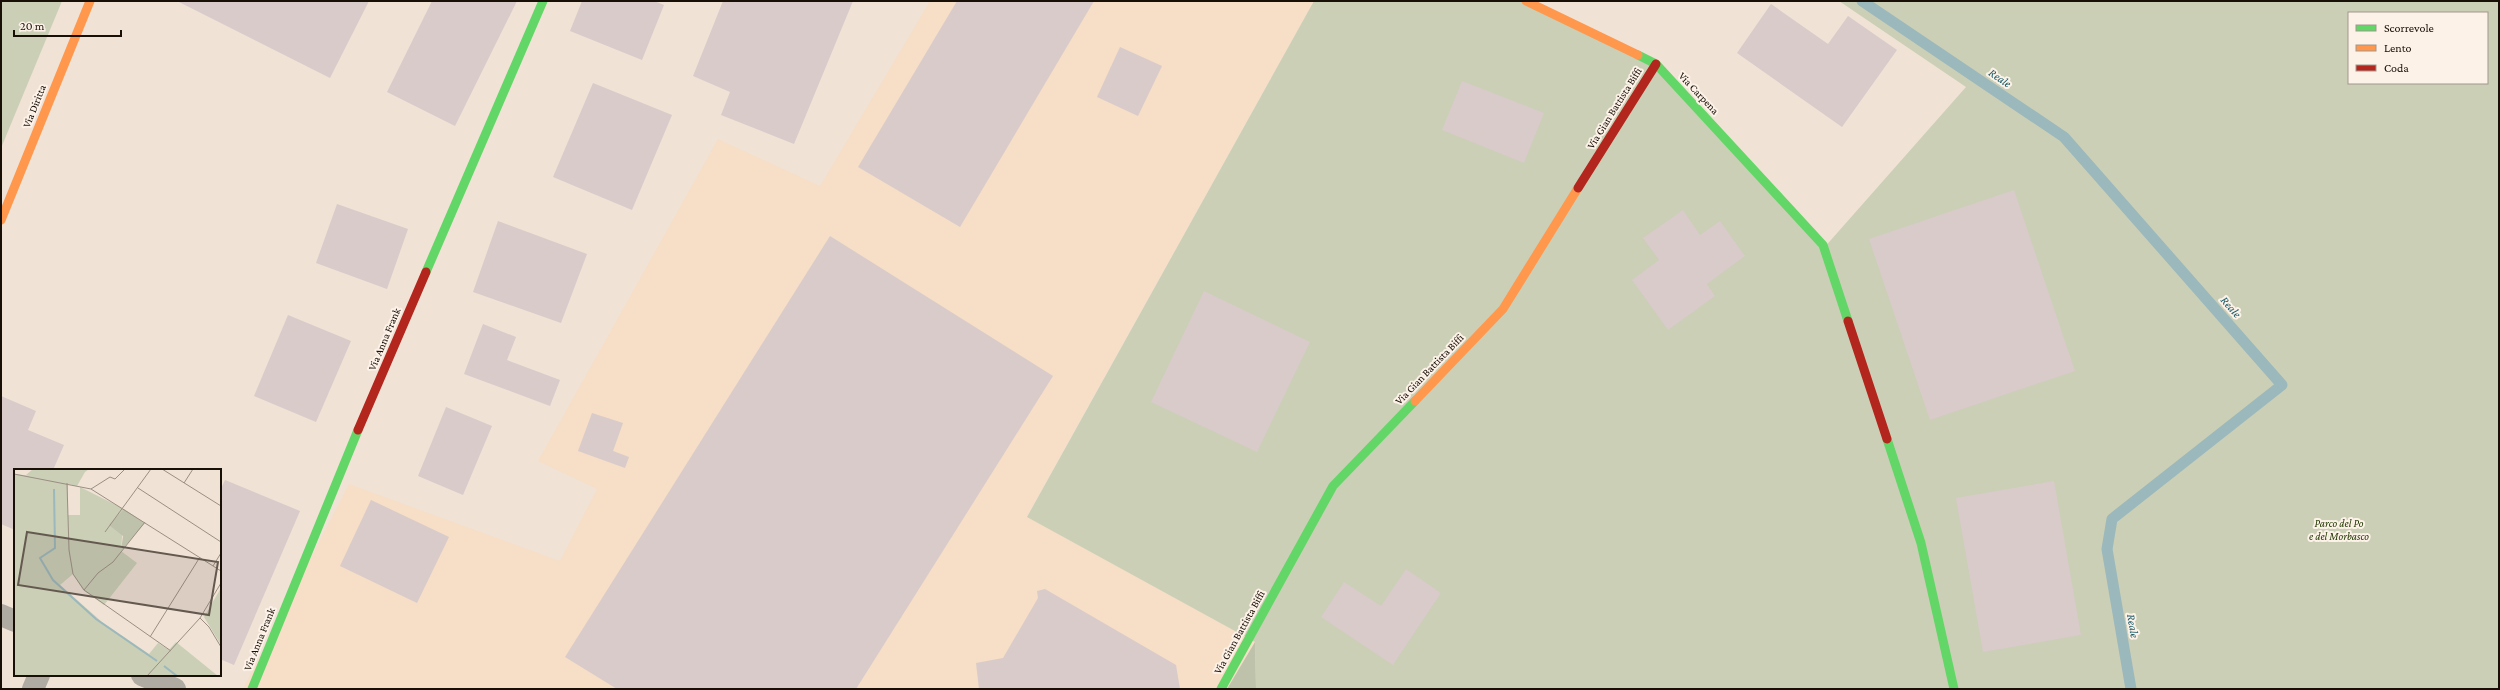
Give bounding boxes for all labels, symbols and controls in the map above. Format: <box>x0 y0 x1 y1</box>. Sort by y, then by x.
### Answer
scale bar <box>14 12 121 38</box>
legend <box>2348 12 2488 84</box>
text: 20 m <box>20 19 45 33</box>
text: Scorrevole <box>2384 21 2434 35</box>
text: Lento <box>2384 41 2412 55</box>
text: Coda <box>2384 61 2409 75</box>
street label: Via Gian Battista Biffi <box>1584 65 1644 151</box>
water label: Reale <box>1986 65 2014 91</box>
street label: Via Carpena <box>1676 69 1722 117</box>
street label: Via Diritta <box>20 83 48 129</box>
water label: Reale <box>2218 293 2245 321</box>
street label: Via Anna Frank <box>365 305 403 372</box>
street label: Via Gian Battista Biffi <box>1392 331 1466 407</box>
inset map <box>14 469 221 676</box>
park label: Parco del Po e del Morbasco <box>2309 517 2369 542</box>
street label: Via Gian Battista Biffi <box>1211 588 1267 676</box>
street label: Via Anna Frank <box>241 605 277 672</box>
water label: Reale <box>2124 613 2142 640</box>

